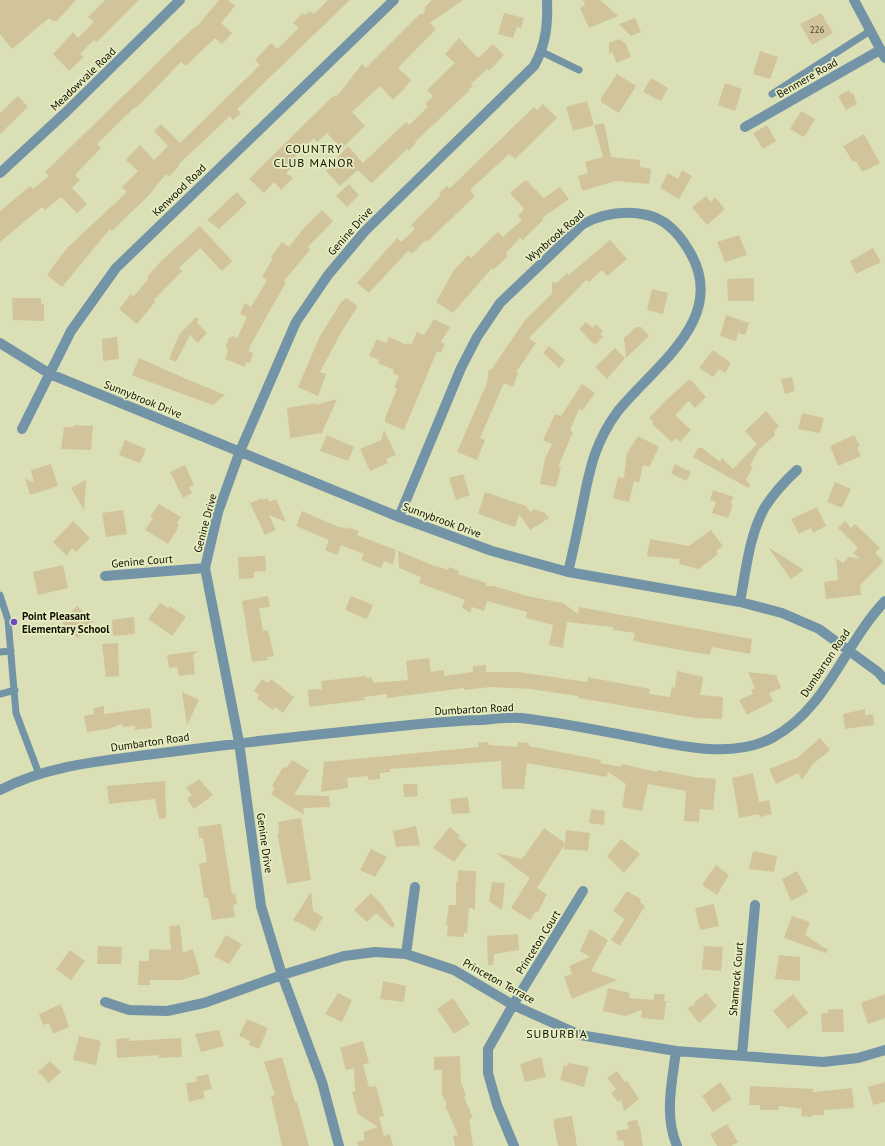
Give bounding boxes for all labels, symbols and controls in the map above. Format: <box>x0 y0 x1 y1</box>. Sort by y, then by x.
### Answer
house number: 226 <box>810 24 824 35</box>
street label: Meadowvale Road <box>47 44 119 114</box>
street label: Benmere Road <box>774 55 840 101</box>
district label: COUNTRY CLUB MANOR <box>273 141 355 170</box>
street label: Kenwood Road <box>149 161 209 219</box>
street label: Genine Drive <box>325 204 376 258</box>
street label: Wynbrook Road <box>523 207 587 265</box>
street label: Sunnybrook Drive <box>102 377 184 421</box>
street label: Genine Drive <box>190 492 220 554</box>
street label: Sunnybrook Drive <box>401 499 484 541</box>
street label: Genine Court <box>111 551 173 571</box>
place label: Point Pleasant Elementary School <box>22 609 110 636</box>
marker: Point Pleasant Elementary School <box>9 617 19 627</box>
street label: Dumbarton Road <box>797 626 853 700</box>
street label: Dumbarton Road <box>434 700 514 718</box>
street label: Dumbarton Road <box>110 730 190 754</box>
street label: Genine Drive <box>254 812 276 874</box>
street label: Princeton Court <box>513 907 563 977</box>
street label: Shamrock Court <box>726 941 746 1017</box>
street label: Princeton Terrace <box>460 955 538 1007</box>
district label: SUBURBIA <box>526 1026 588 1041</box>

